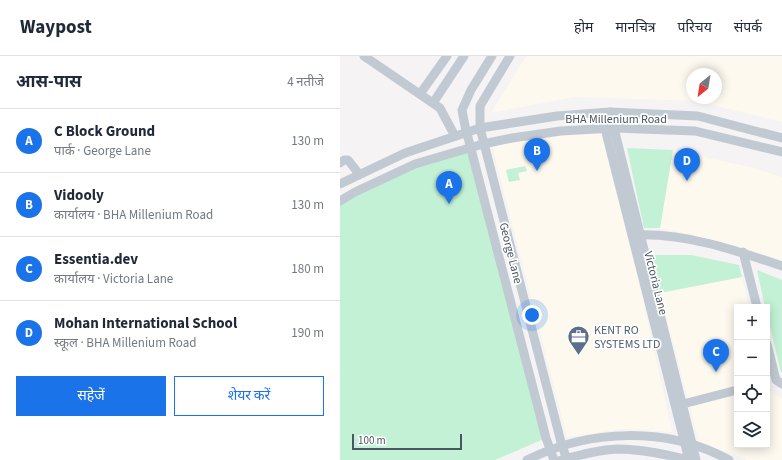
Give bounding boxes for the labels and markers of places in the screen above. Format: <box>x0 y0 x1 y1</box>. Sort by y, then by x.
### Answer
pin: B <box>524 138 550 171</box>
pin: D <box>674 148 700 181</box>
pin: A <box>436 171 462 204</box>
place label: KENT RO SYSTEMS LTD <box>594 322 660 353</box>
office icon: KENT RO SYSTEMS LTD <box>566 324 592 357</box>
pin: C <box>703 339 729 372</box>

